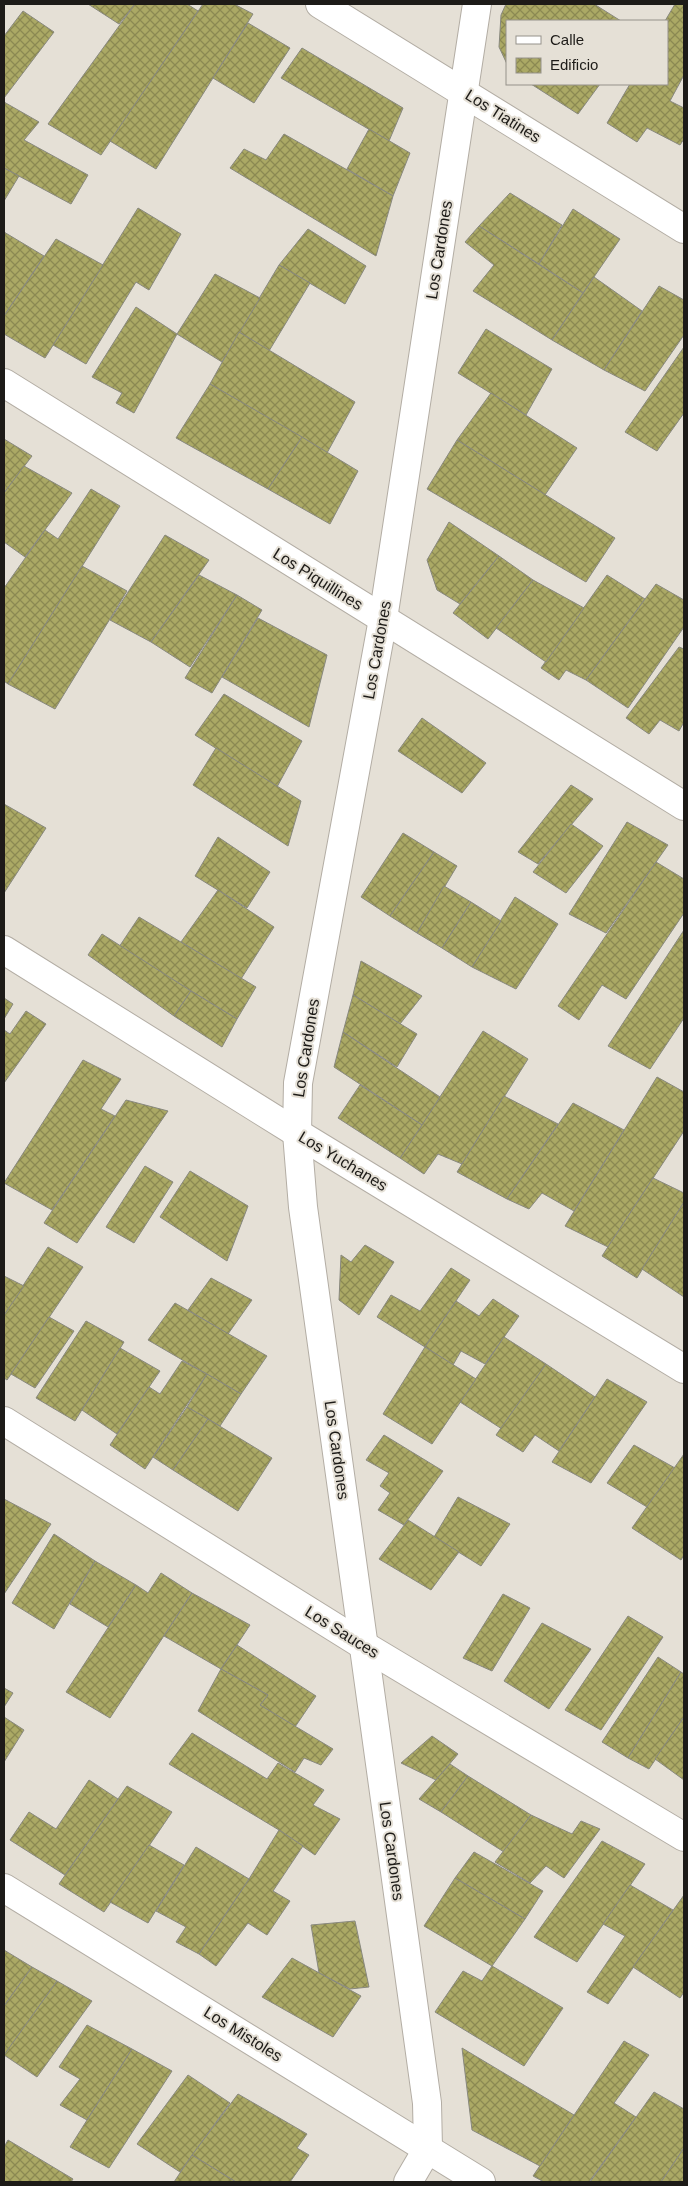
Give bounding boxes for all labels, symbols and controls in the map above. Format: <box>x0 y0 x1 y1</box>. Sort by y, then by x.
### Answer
legend <box>506 20 668 85</box>
text: Calle <box>550 31 584 48</box>
text: Edificio <box>550 56 598 73</box>
street label: Los Tiatines <box>462 86 544 146</box>
street label: Los Cardones <box>423 199 455 301</box>
street label: Los Piquillines <box>270 545 366 613</box>
street label: Los Cardones <box>360 599 394 701</box>
street label: Los Cardones <box>290 997 322 1099</box>
street label: Los Yuchanes <box>296 1128 390 1194</box>
street label: Los Cardones <box>322 1399 352 1501</box>
street label: Los Sauces <box>302 1603 382 1661</box>
street label: Los Cardones <box>377 1800 407 1902</box>
street label: Los Mistoles <box>201 2003 285 2065</box>

